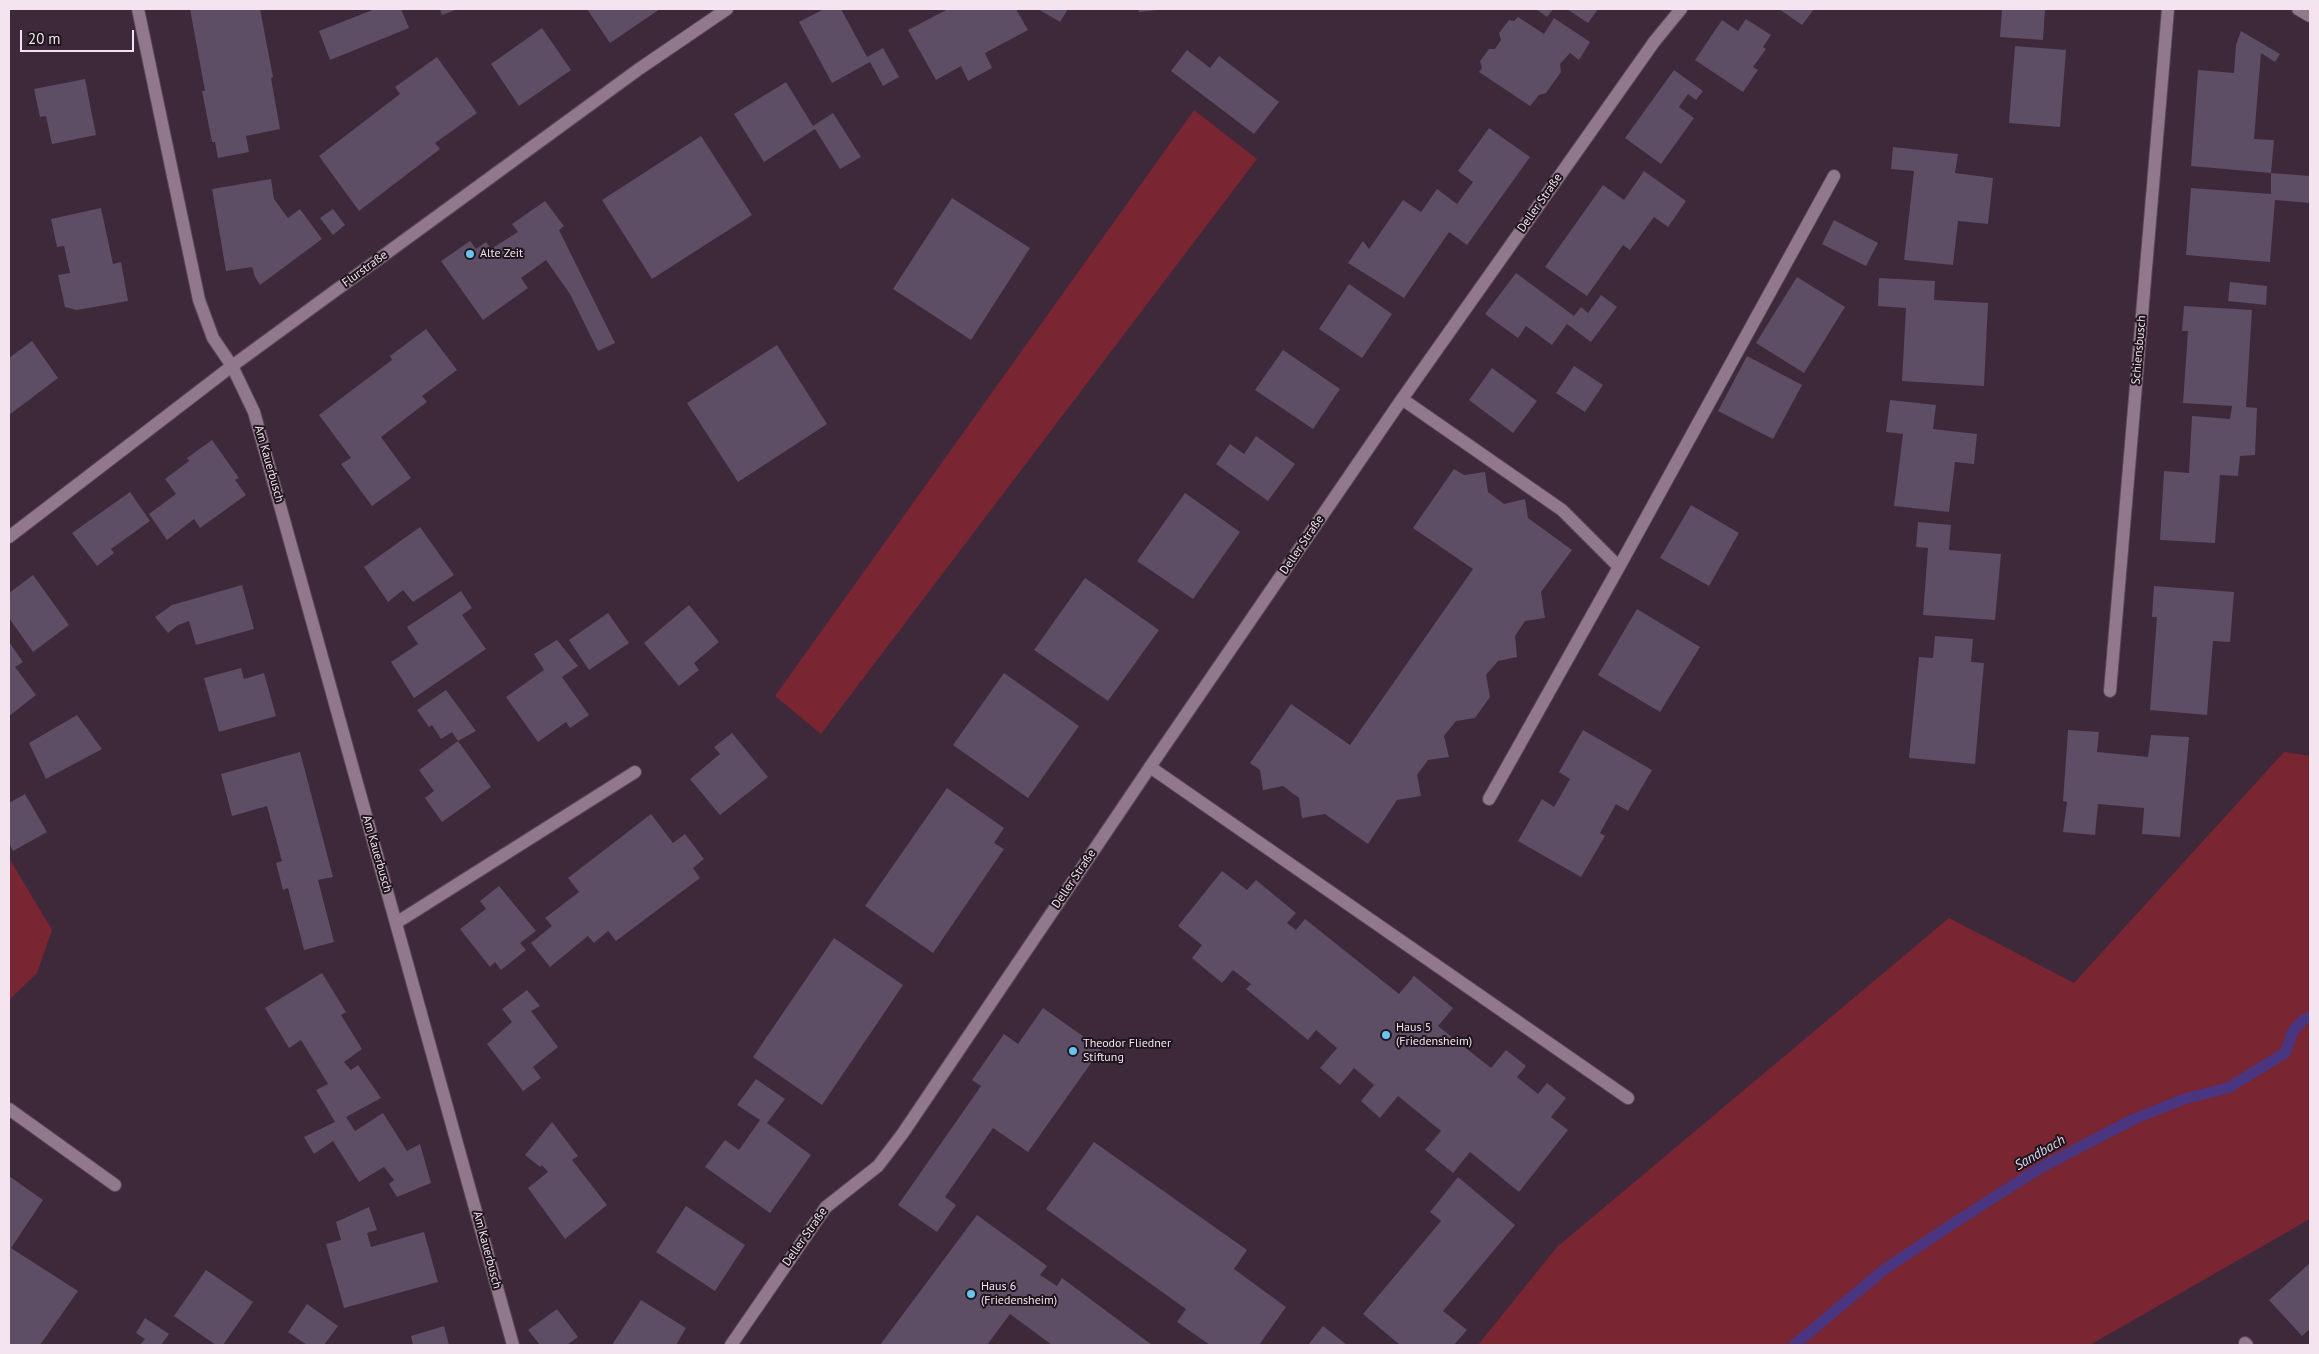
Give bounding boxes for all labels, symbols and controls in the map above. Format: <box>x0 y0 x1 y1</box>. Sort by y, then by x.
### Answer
scale bar <box>22 20 136 52</box>
text: 20 m <box>28 29 61 48</box>
street label: Deller Straße <box>1515 171 1565 235</box>
place label: Alte Zeit <box>480 247 523 261</box>
street label: Flurstraße <box>339 248 391 290</box>
marker: Alte Zeit <box>464 248 476 260</box>
street label: Schiensbusch <box>2129 315 2149 385</box>
street label: Am Kauerbusch <box>251 424 287 504</box>
street label: Deller Straße <box>1277 513 1327 577</box>
street label: Am Kauerbusch <box>359 814 395 894</box>
street label: Deller Straße <box>1049 847 1099 911</box>
place label: Haus 5 (Friedensheim) <box>1396 1021 1472 1049</box>
marker: Haus 5 (Friedensheim) <box>1380 1029 1392 1041</box>
place label: Theodor Fliedner Stiftung <box>1083 1037 1171 1065</box>
marker: Theodor Fliedner Stiftung <box>1067 1045 1079 1057</box>
water label: Sandbach <box>2012 1132 2068 1174</box>
street label: Deller Straße <box>780 1205 830 1269</box>
street label: Am Kauerbusch <box>470 1210 504 1290</box>
place label: Haus 6 (Friedensheim) <box>981 1280 1057 1308</box>
marker: Haus 6 (Friedensheim) <box>965 1288 977 1300</box>

